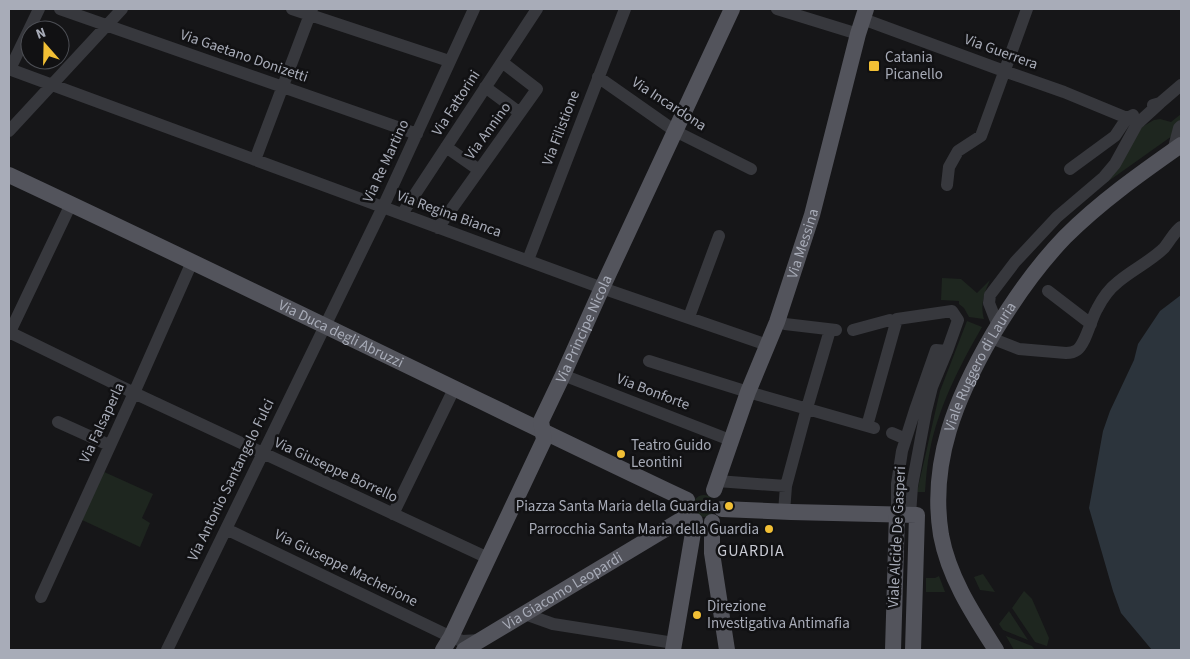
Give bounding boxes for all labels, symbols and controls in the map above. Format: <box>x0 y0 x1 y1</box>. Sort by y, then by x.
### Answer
north arrow <box>20 20 70 70</box>
text: N <box>33 23 49 45</box>
street label: Via Gaetano Donizetti <box>177 24 311 88</box>
street label: Via Guerrera <box>961 29 1041 75</box>
place label: Catania Picanello <box>885 47 943 85</box>
marker: Catania Picanello <box>867 59 881 73</box>
street label: Via Fattorini <box>427 66 485 140</box>
street label: Via Incardona <box>627 72 711 136</box>
street label: Via Filistione <box>537 87 585 169</box>
street label: Via Annino <box>460 98 516 164</box>
street label: Via Re Martino <box>358 116 414 206</box>
street label: Via Regina Bianca <box>394 185 504 243</box>
street label: Via Messina <box>781 206 824 281</box>
street label: Via Principe Nicola <box>550 271 617 386</box>
street label: Via Duca degli Abruzzi <box>275 294 407 373</box>
street label: Viale Ruggero di Lauria <box>939 298 1021 434</box>
street label: Via Bonforte <box>613 368 693 416</box>
street label: Via Falsaperla <box>74 379 130 467</box>
street label: Via Antonio Santangelo Fulci <box>183 395 279 565</box>
street label: Via Giuseppe Borrello <box>271 432 401 508</box>
place label: Teatro Guido Leontini <box>631 435 711 473</box>
marker: Teatro Guido Leontini <box>615 448 627 460</box>
street label: Viale Alcide De Gasperi <box>883 466 911 608</box>
place label: Piazza Santa Maria della Guardia <box>516 496 719 517</box>
marker: Piazza Santa Maria della Guardia <box>723 500 735 512</box>
place label: Parrocchia Santa Maria della Guardia <box>529 519 759 540</box>
marker: Parrocchia Santa Maria della Guardia <box>763 523 775 535</box>
street label: Via Giuseppe Macherione <box>271 524 421 612</box>
district label: GUARDIA <box>717 540 785 562</box>
street label: Via Giacomo Leopardi <box>499 547 626 635</box>
place label: Direzione Investigativa Antimafia <box>707 596 850 634</box>
marker: Direzione Investigativa Antimafia <box>691 609 703 621</box>

